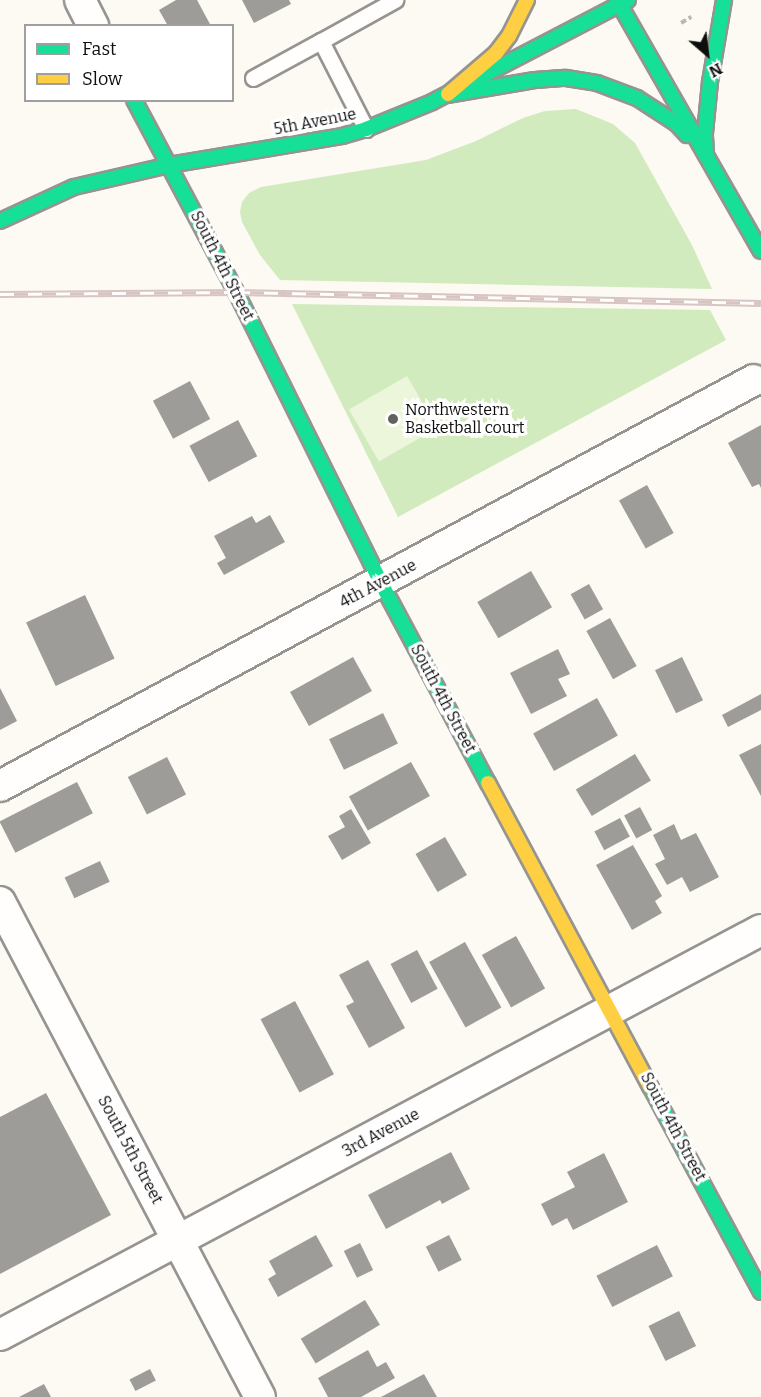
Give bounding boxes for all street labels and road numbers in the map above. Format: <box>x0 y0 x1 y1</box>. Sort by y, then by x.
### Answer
street label: 5th Avenue <box>272 105 358 139</box>
street label: South 4th Street <box>186 208 258 324</box>
street label: 4th Avenue <box>336 556 420 612</box>
street label: South 4th Street <box>406 641 480 757</box>
street label: South 4th Street <box>636 1069 710 1185</box>
street label: South 5th Street <box>93 1093 167 1207</box>
street label: 3rd Avenue <box>339 1105 423 1161</box>

